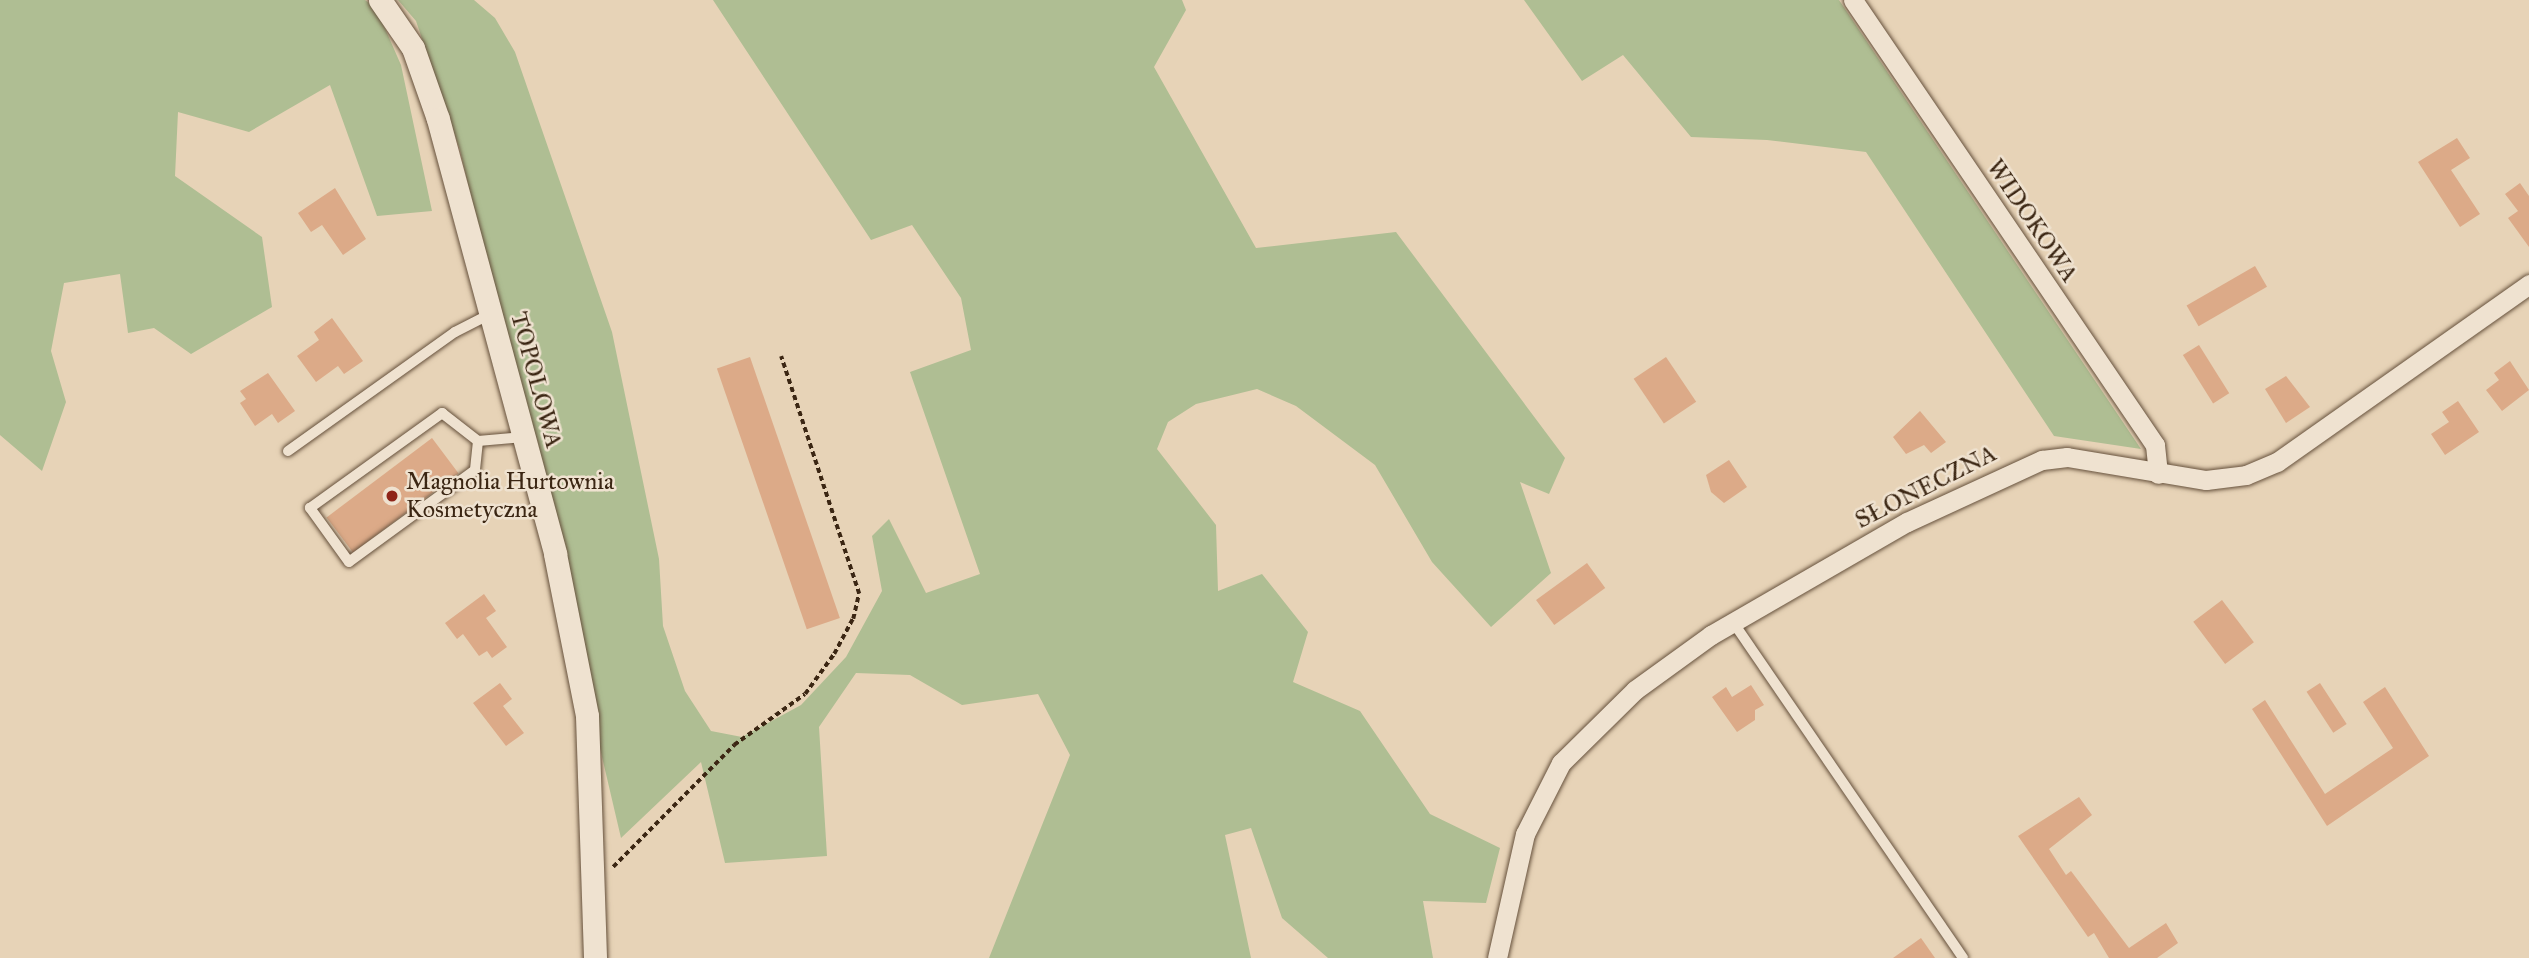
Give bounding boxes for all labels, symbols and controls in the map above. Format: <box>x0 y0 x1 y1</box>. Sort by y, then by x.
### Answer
street label: WIDOKOWA <box>1980 154 2084 288</box>
street label: TOPOLOWA <box>504 309 568 451</box>
street label: SŁONECZNA <box>1851 439 2001 535</box>
place label: Magnolia Hurtownia Kosmetyczna <box>406 468 614 524</box>
marker: Magnolia Hurtownia Kosmetyczna <box>384 488 400 504</box>

